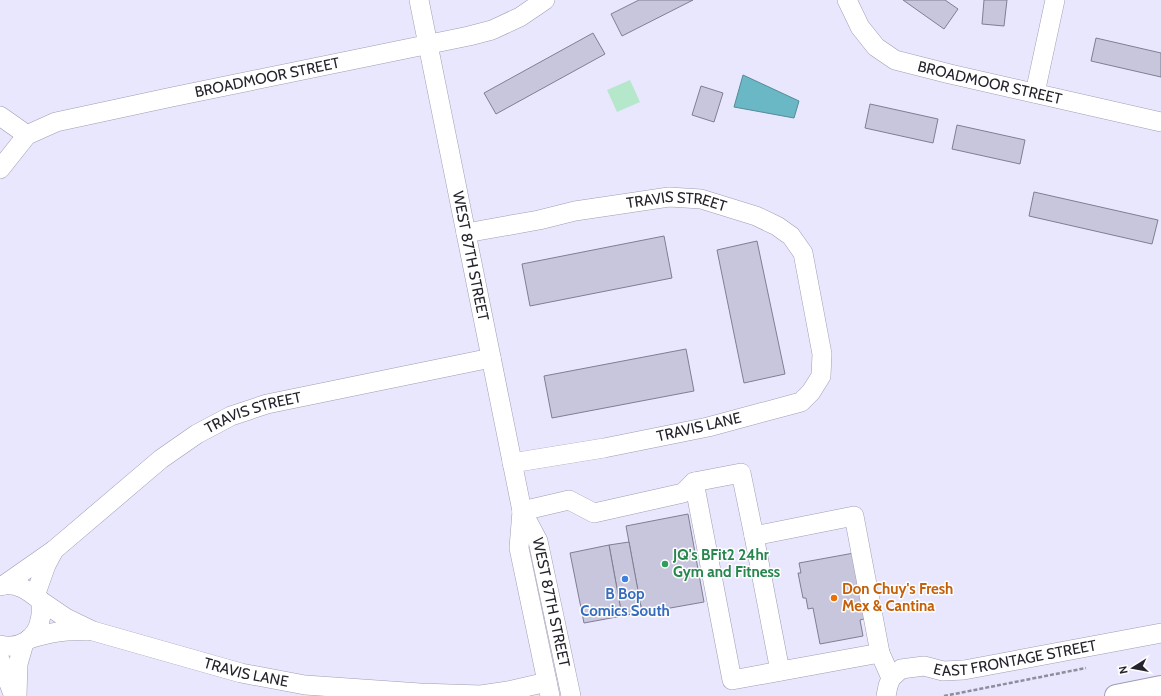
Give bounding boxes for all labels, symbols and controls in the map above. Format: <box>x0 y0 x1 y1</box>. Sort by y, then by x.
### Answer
street label: BROADMOOR STREET <box>193 54 341 101</box>
street label: BROADMOOR STREET <box>916 57 1064 108</box>
street label: TRAVIS STREET <box>625 188 729 215</box>
street label: WEST 87TH STREET <box>449 189 492 322</box>
street label: TRAVIS STREET <box>202 388 303 437</box>
street label: TRAVIS LANE <box>655 409 743 445</box>
street label: WEST 87TH STREET <box>529 536 574 669</box>
place label: JQ's BFit2 24hr Gym and Fitness <box>672 546 780 581</box>
marker: JQ's BFit2 24hr Gym and Fitness <box>660 559 670 569</box>
marker: B Bop Comics South <box>620 574 630 584</box>
place label: Don Chuy's Fresh Mex & Cantina <box>842 580 953 615</box>
place label: B Bop Comics South <box>580 585 670 620</box>
marker: Don Chuy's Fresh Mex & Cantina <box>829 593 839 603</box>
street label: EAST FRONTAGE STREET <box>931 636 1098 680</box>
north arrow <box>1113 648 1153 688</box>
street label: TRAVIS LANE <box>202 654 290 691</box>
text: N <box>1116 665 1131 675</box>

